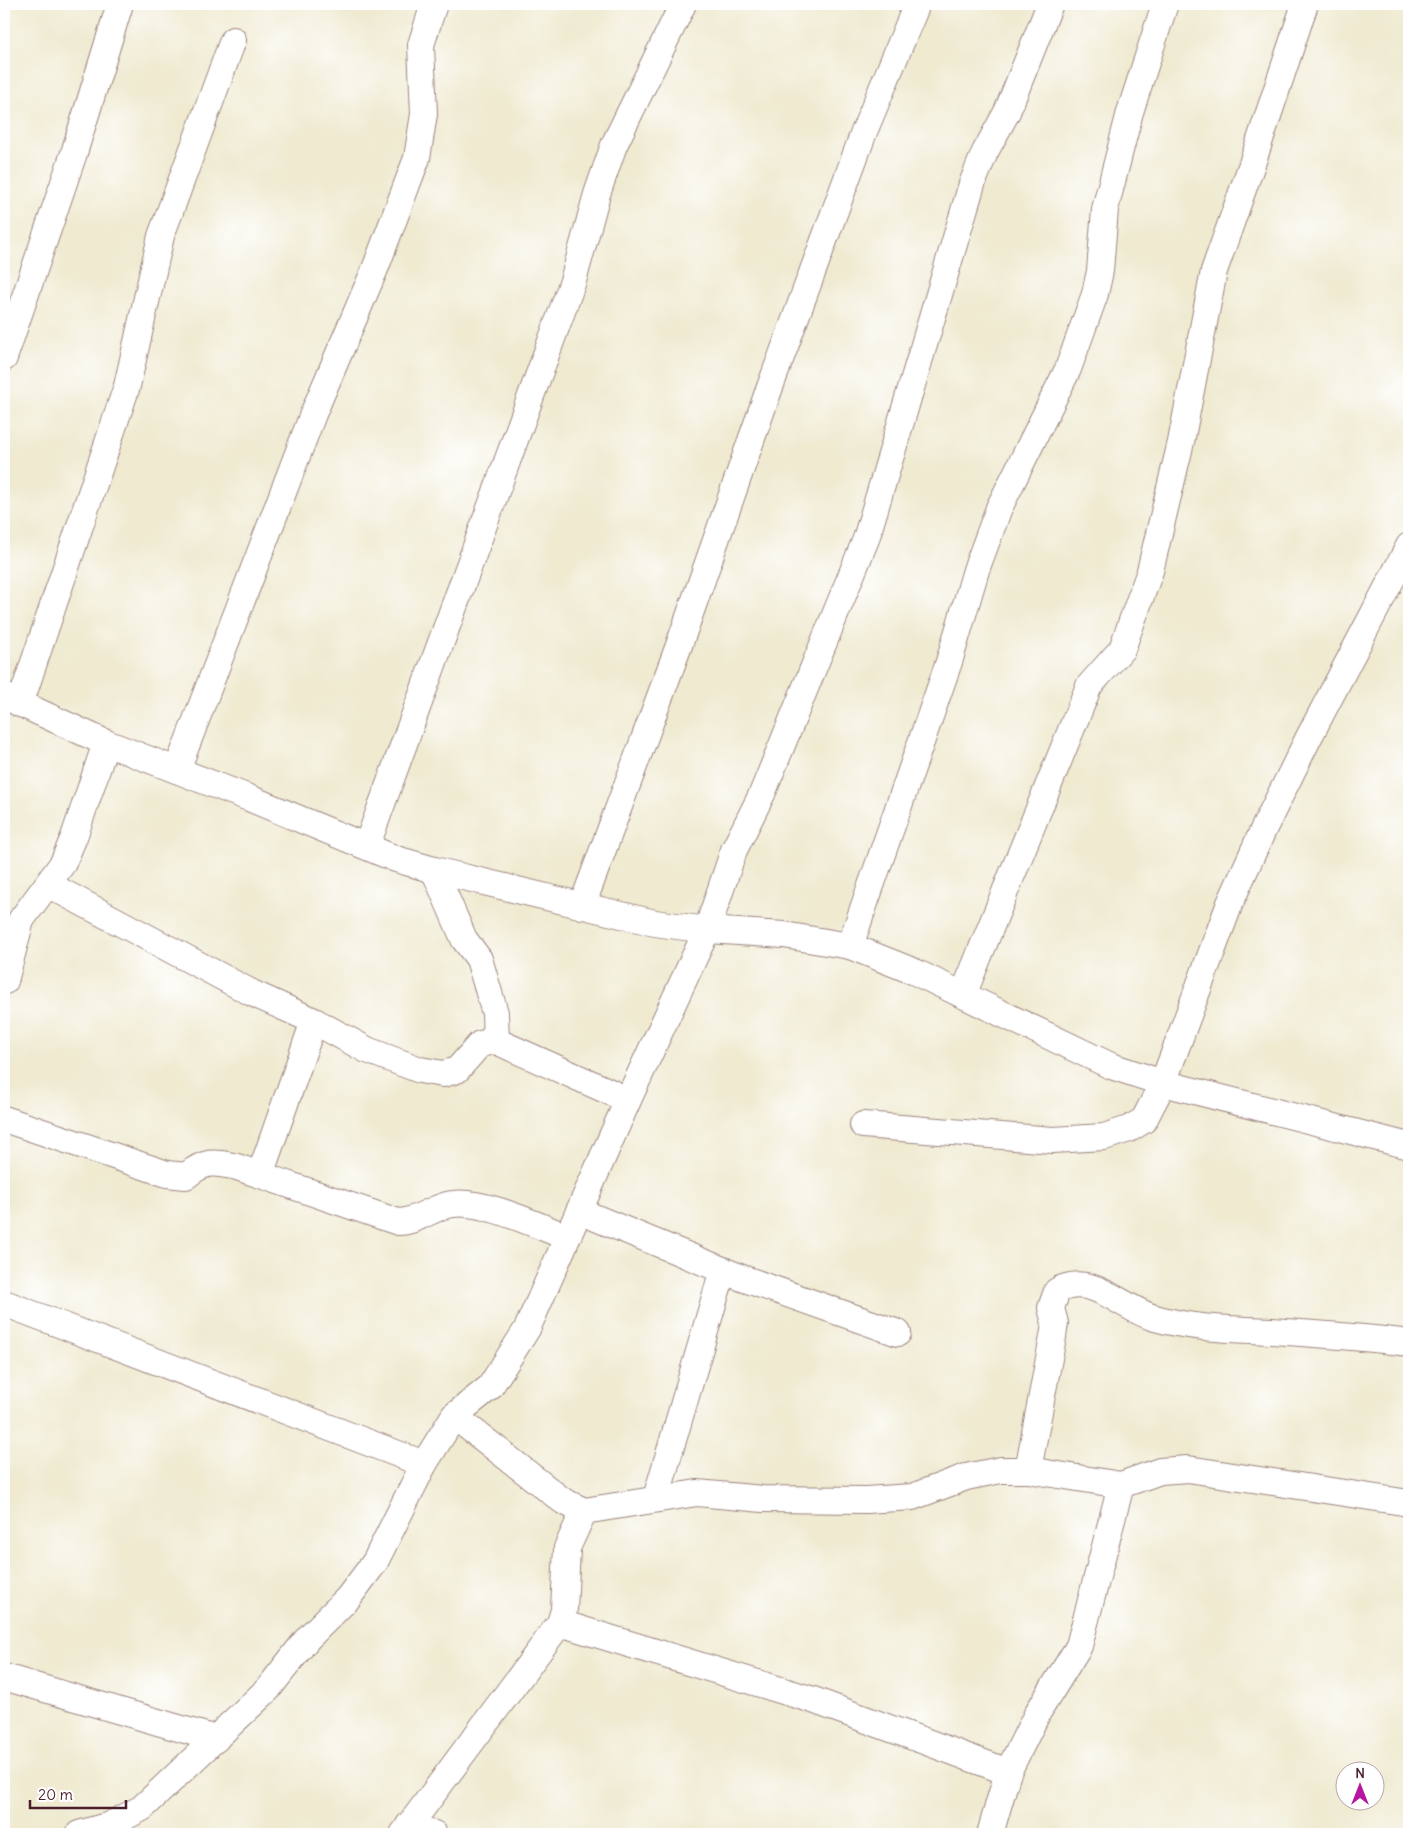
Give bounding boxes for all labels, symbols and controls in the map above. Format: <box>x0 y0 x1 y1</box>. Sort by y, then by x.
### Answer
north arrow <box>1336 1760 1386 1810</box>
text: N <box>1355 1764 1365 1782</box>
scale bar <box>30 1778 126 1810</box>
text: 20 m <box>38 1785 73 1804</box>

